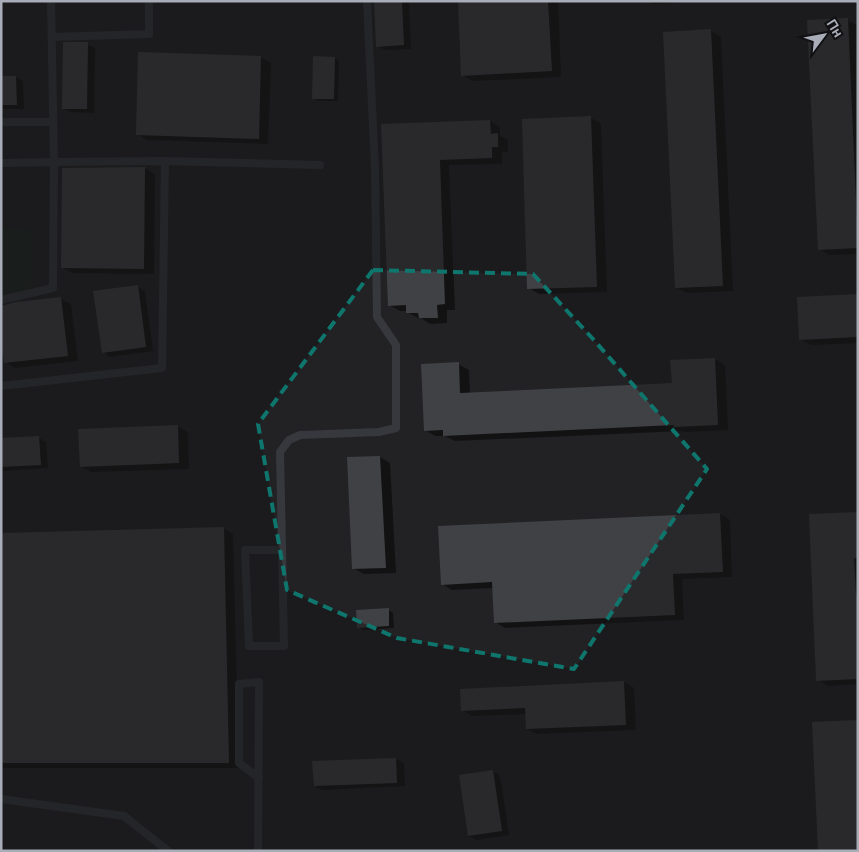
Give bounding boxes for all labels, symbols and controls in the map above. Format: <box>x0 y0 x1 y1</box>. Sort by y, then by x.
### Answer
north arrow <box>799 10 849 60</box>
text: Пн <box>823 16 847 40</box>

